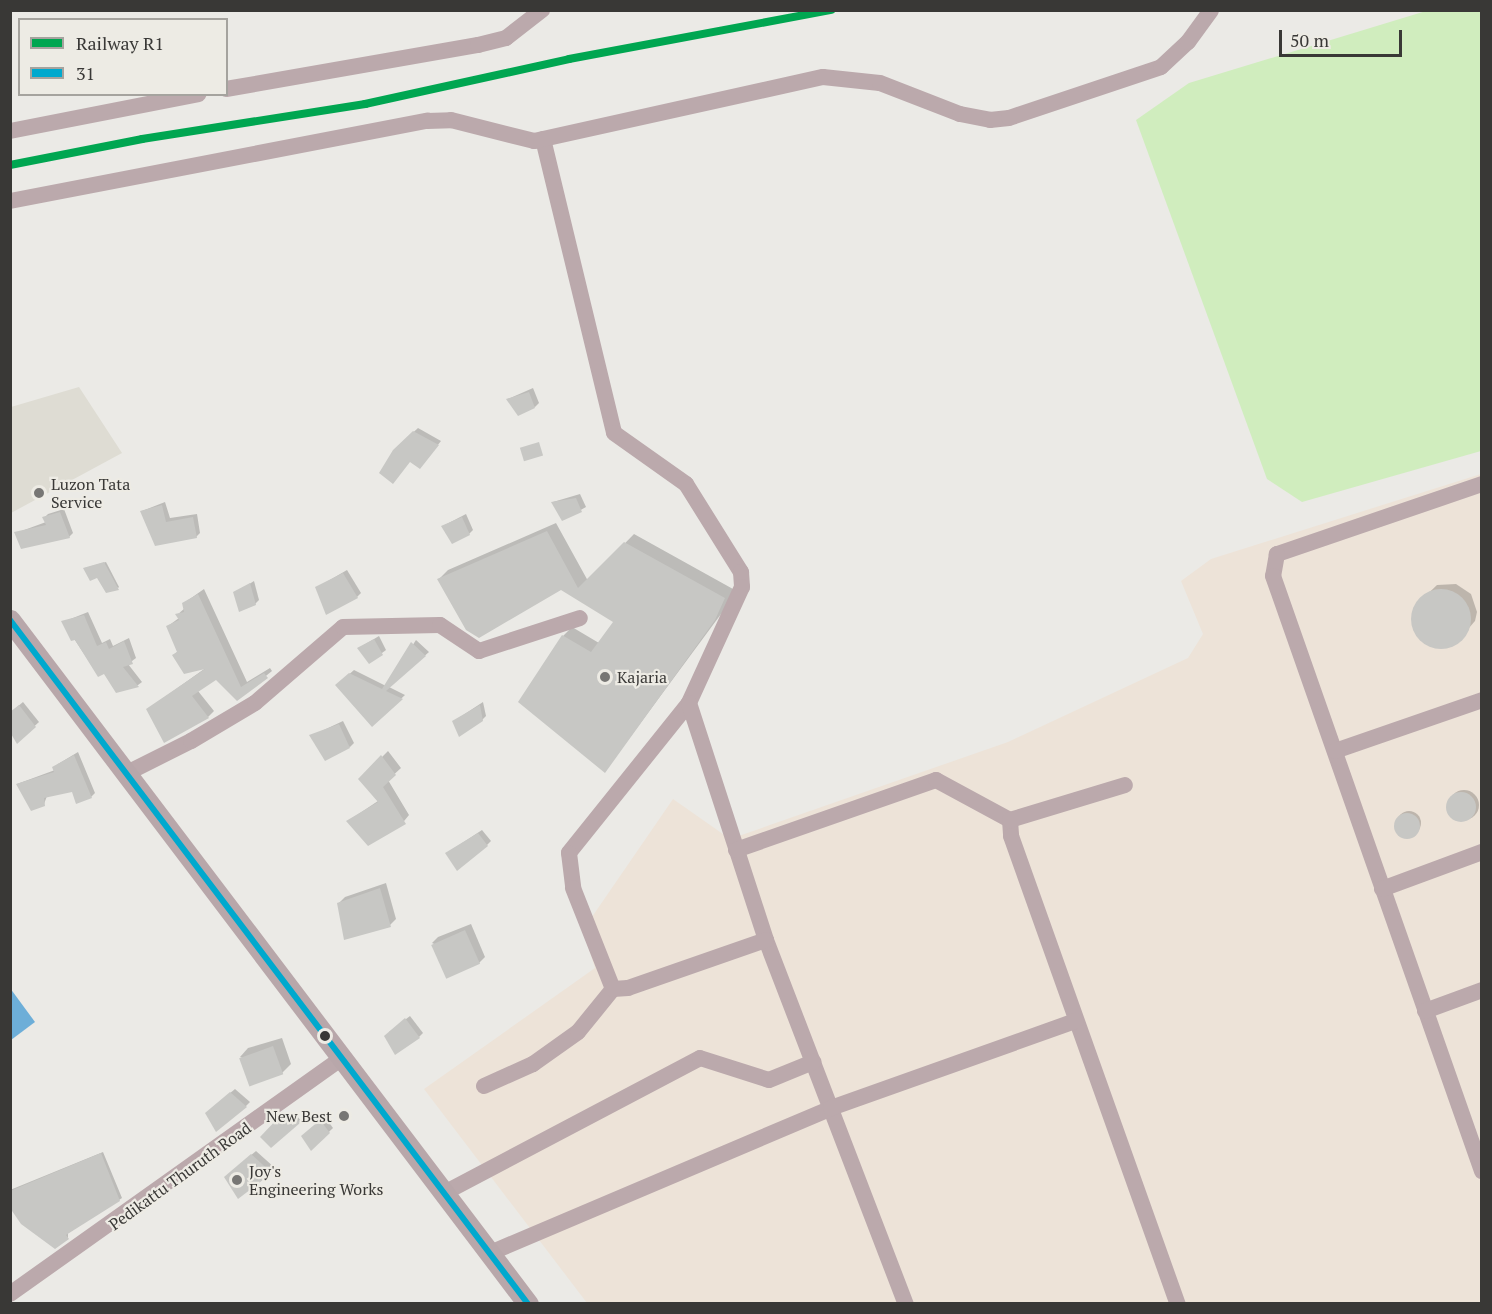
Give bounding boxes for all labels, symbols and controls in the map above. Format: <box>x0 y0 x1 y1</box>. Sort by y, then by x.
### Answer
legend <box>18 18 228 96</box>
scale bar <box>1282 18 1405 56</box>
text: 50 m <box>1290 28 1329 52</box>
text: Railway R1 <box>76 31 164 55</box>
text: 31 <box>76 61 95 85</box>
place label: Luzon Tata Service <box>51 474 130 512</box>
marker: Luzon Tata Service <box>32 486 46 500</box>
place label: Kajaria <box>617 667 667 687</box>
marker: Kajaria <box>598 670 612 684</box>
unlabelled marker <box>319 1030 331 1042</box>
place label: New Best <box>266 1106 332 1126</box>
marker: New Best <box>337 1109 351 1123</box>
street label: Pedikattu Thuruth Road <box>105 1118 255 1234</box>
place label: Joy's Engineering Works <box>249 1161 383 1199</box>
marker: Joy's Engineering Works <box>230 1173 244 1187</box>

